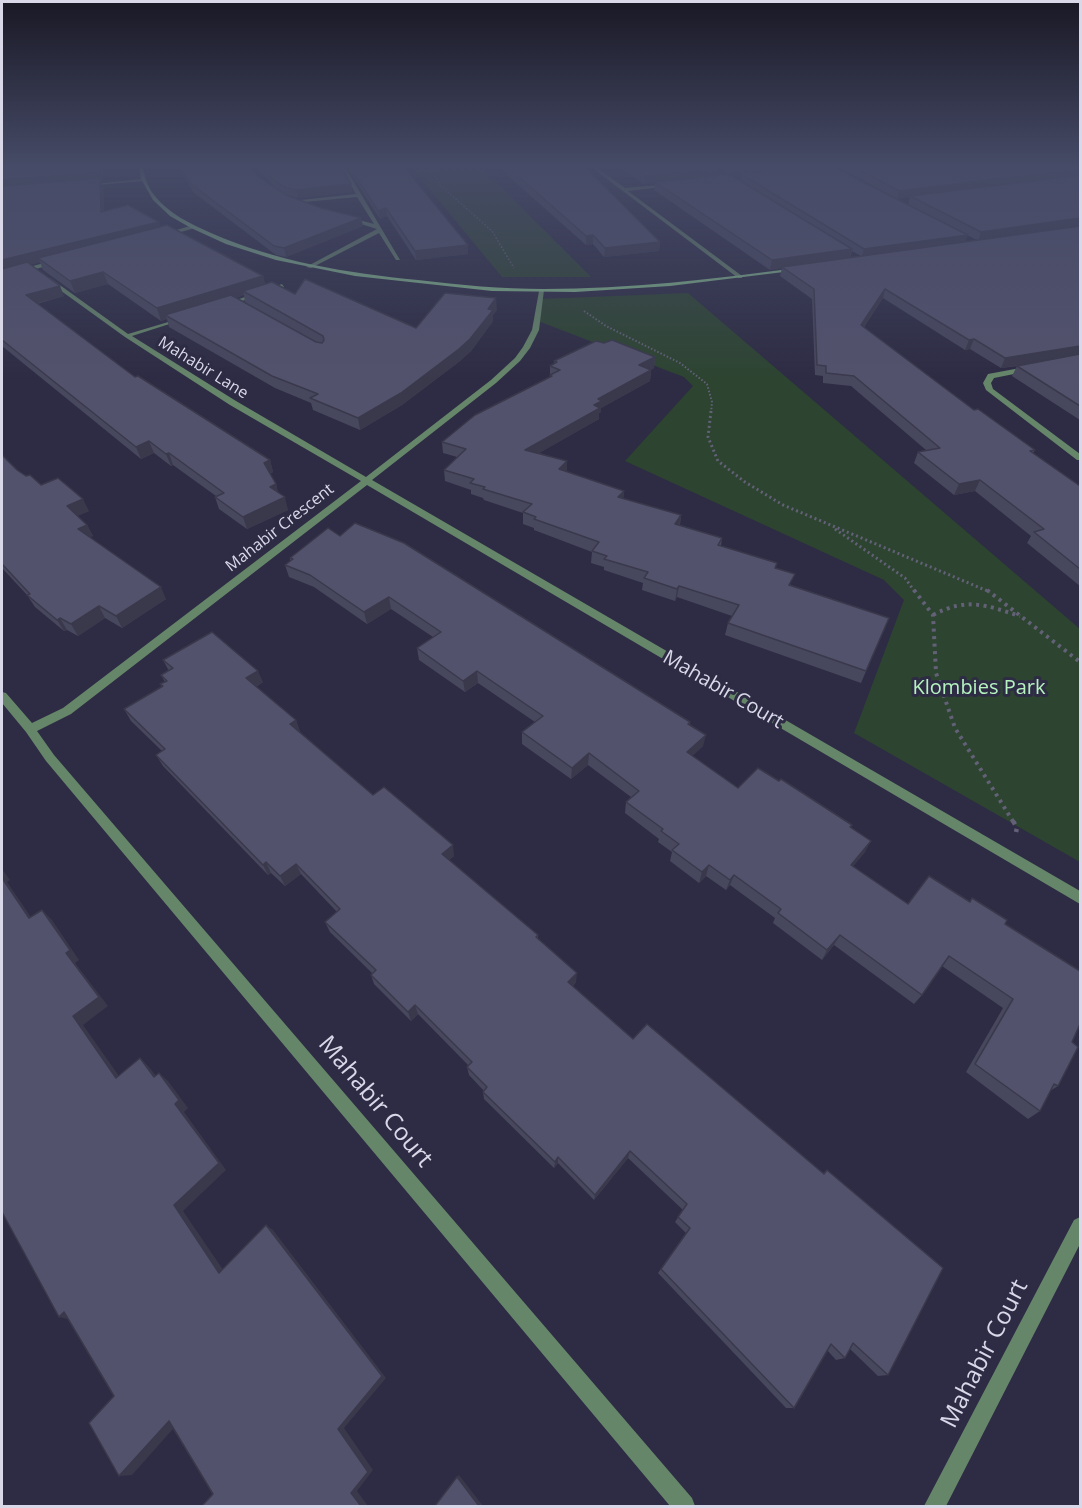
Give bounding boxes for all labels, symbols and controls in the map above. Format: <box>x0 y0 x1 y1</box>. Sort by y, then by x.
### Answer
street label: Mahabir Lane <box>154 333 252 403</box>
street label: Mahabir Crescent <box>222 480 338 576</box>
street label: Mahabir Court <box>658 646 788 734</box>
park label: Klombies Park <box>913 676 1045 700</box>
street label: Mahabir Court <box>312 1031 438 1173</box>
street label: Mahabir Court <box>935 1275 1035 1433</box>

